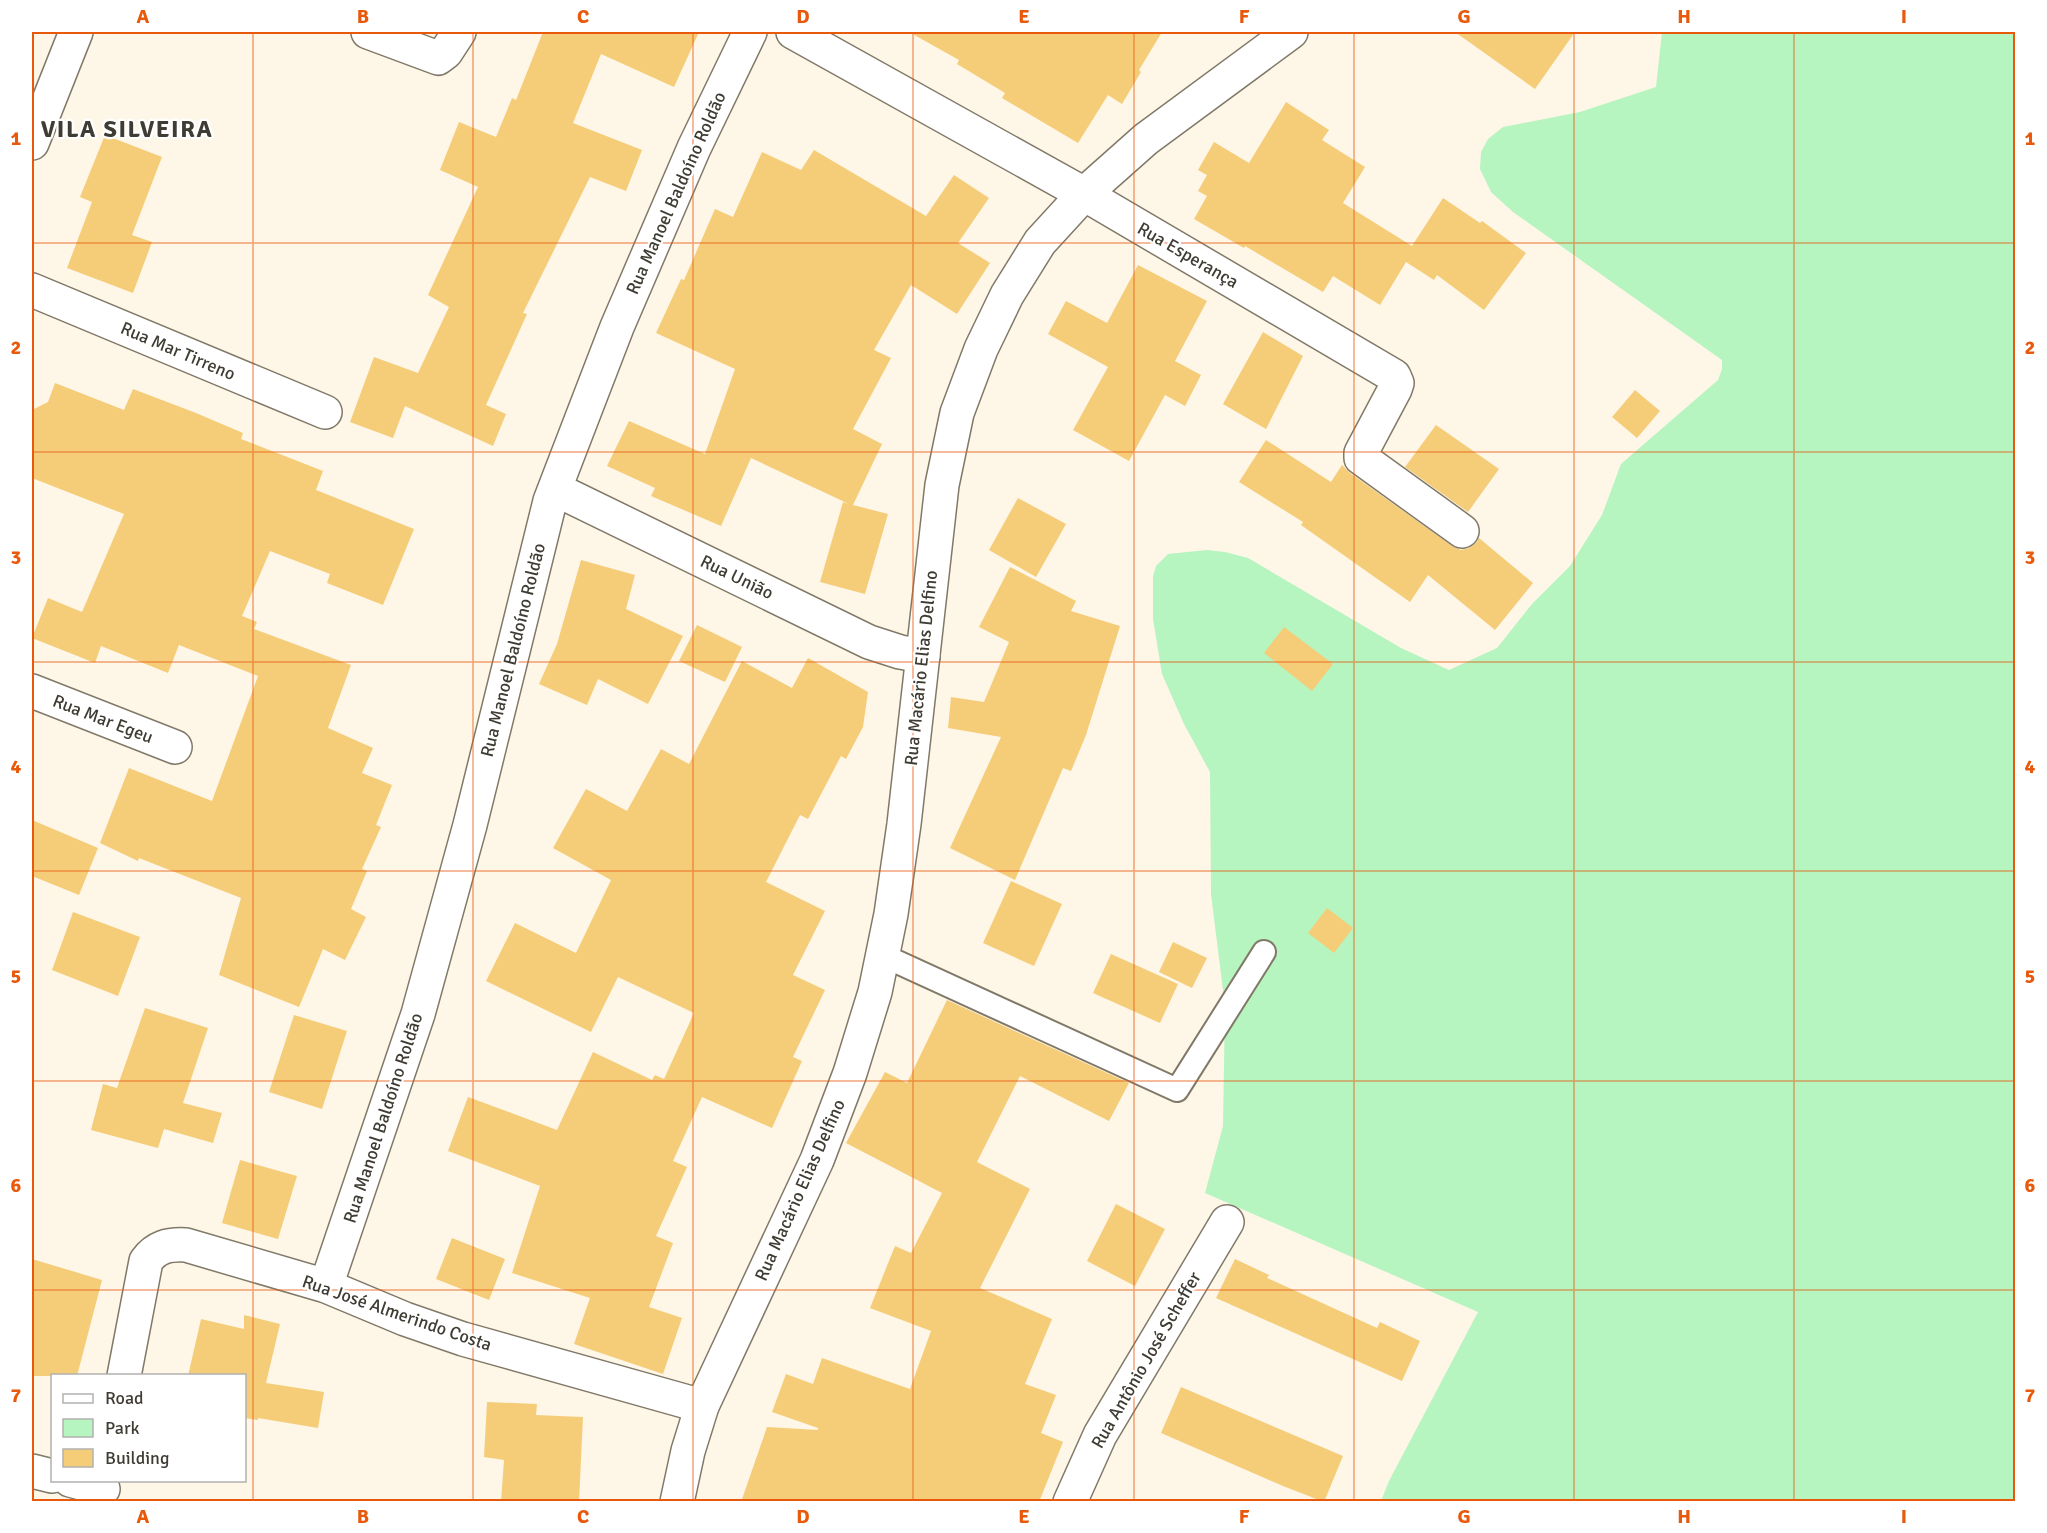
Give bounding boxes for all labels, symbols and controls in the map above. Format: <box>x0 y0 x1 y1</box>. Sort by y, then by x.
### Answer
text: A <box>137 4 150 29</box>
text: B <box>357 4 369 29</box>
text: C <box>577 4 589 29</box>
text: D <box>796 4 810 29</box>
text: E <box>1018 4 1030 29</box>
text: F <box>1239 4 1250 29</box>
text: G <box>1457 4 1471 29</box>
text: H <box>1677 4 1691 29</box>
text: I <box>1901 4 1907 29</box>
street label: Rua Manoel Baldoíno Roldão <box>621 88 731 298</box>
district label: VILA SILVEIRA <box>41 114 213 144</box>
text: 1 <box>11 126 22 151</box>
text: 1 <box>2025 126 2036 151</box>
street label: Rua Esperança <box>1134 217 1242 293</box>
street label: Rua Mar Tirreno <box>117 317 239 385</box>
text: 2 <box>11 335 21 360</box>
text: 2 <box>2025 335 2035 360</box>
street label: Rua Manoel Baldoíno Roldão <box>476 541 550 759</box>
text: 3 <box>11 545 21 570</box>
text: 3 <box>2025 545 2035 570</box>
street label: Rua União <box>697 550 777 604</box>
street label: Rua Macário Elias Delfino <box>900 569 942 767</box>
street label: Rua Mar Egeu <box>50 690 156 748</box>
text: 4 <box>11 754 22 779</box>
text: 4 <box>2025 754 2036 779</box>
text: 5 <box>11 964 21 989</box>
text: 5 <box>2025 964 2035 989</box>
street label: Rua Manoel Baldoíno Roldão <box>339 1010 427 1226</box>
street label: Rua Macário Elias Delfino <box>750 1096 850 1284</box>
text: 6 <box>11 1173 22 1198</box>
text: 6 <box>2025 1173 2036 1198</box>
street label: Rua Antônio José Scheffer <box>1086 1267 1206 1452</box>
street label: Rua José Almerindo Costa <box>299 1270 495 1356</box>
legend <box>51 1374 246 1482</box>
text: 7 <box>11 1383 22 1408</box>
text: 7 <box>2025 1383 2036 1408</box>
text: Road <box>105 1387 144 1409</box>
text: Park <box>105 1417 140 1439</box>
text: Building <box>105 1447 169 1469</box>
text: A <box>137 1504 150 1529</box>
text: B <box>357 1504 369 1529</box>
text: C <box>577 1504 589 1529</box>
text: D <box>796 1504 810 1529</box>
text: E <box>1018 1504 1030 1529</box>
text: F <box>1239 1504 1250 1529</box>
text: G <box>1457 1504 1471 1529</box>
text: H <box>1677 1504 1691 1529</box>
text: I <box>1901 1504 1907 1529</box>

